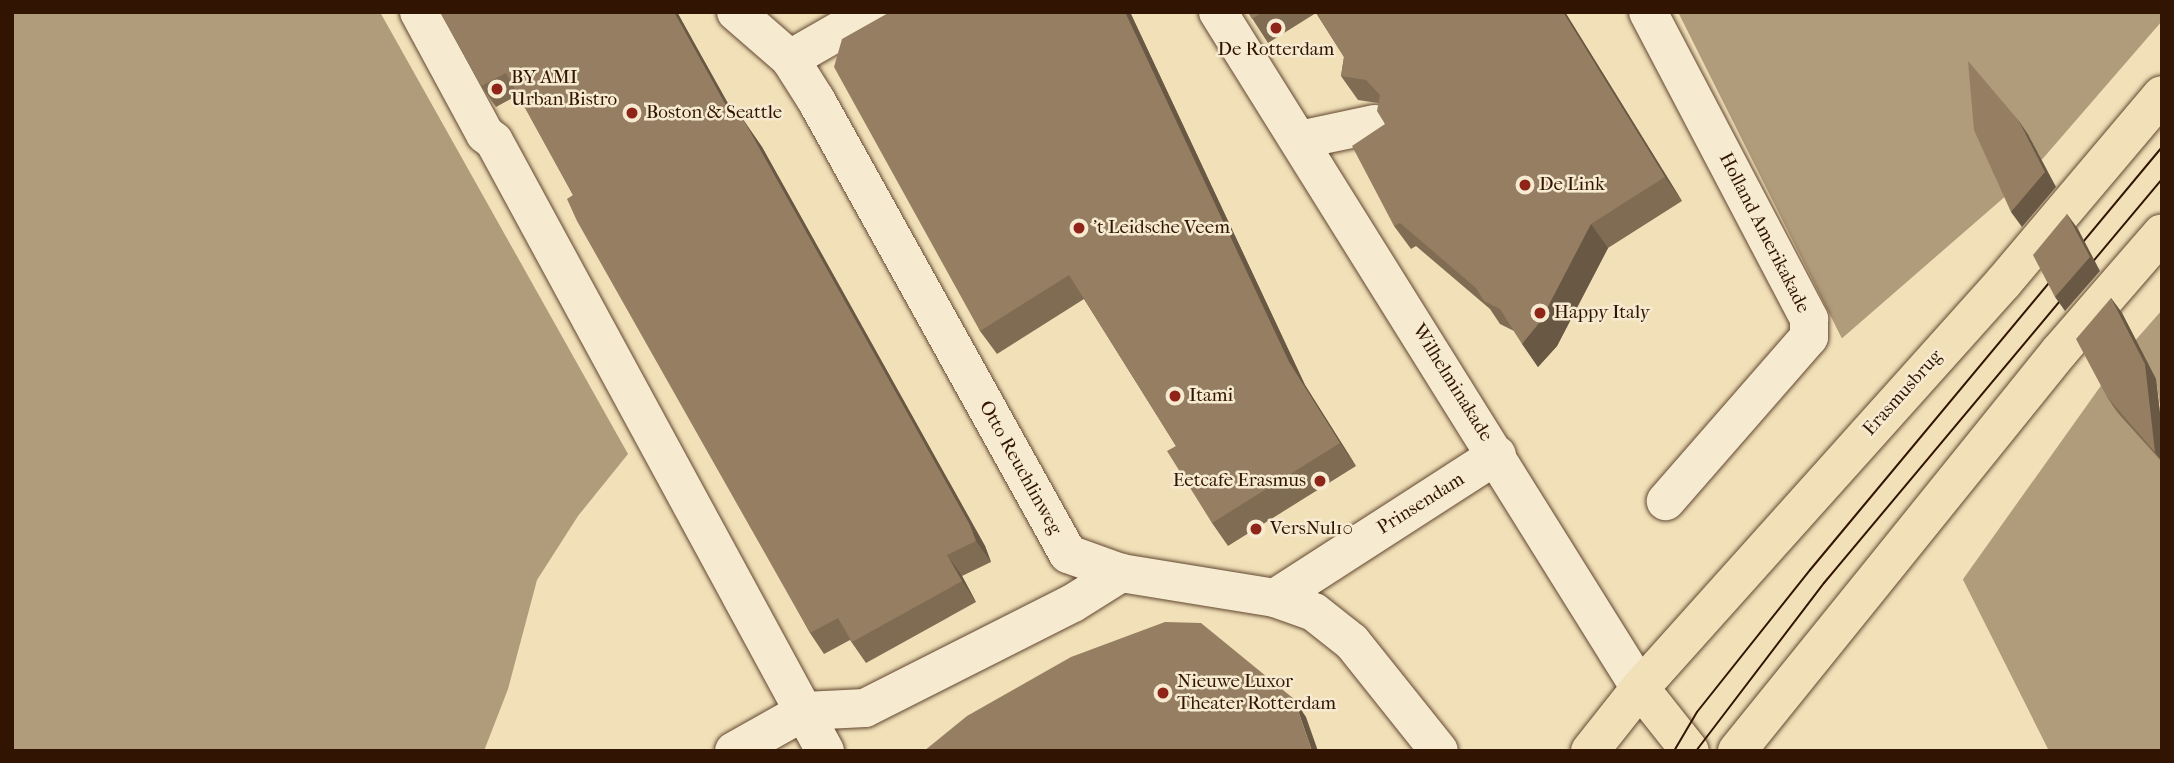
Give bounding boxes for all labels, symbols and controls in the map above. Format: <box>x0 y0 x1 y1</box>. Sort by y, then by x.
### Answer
marker: De Rotterdam <box>1268 20 1284 36</box>
place label: De Rotterdam <box>1218 39 1334 61</box>
place label: BY AMI Urban Bistro <box>511 67 617 111</box>
marker: BY AMI Urban Bistro <box>489 81 505 97</box>
place label: Boston & Seattle <box>646 102 782 124</box>
marker: Boston & Seattle <box>624 105 640 121</box>
street label: Holland Amerikakade <box>1714 149 1814 317</box>
place label: De Link <box>1539 174 1605 196</box>
marker: De Link <box>1517 177 1533 193</box>
place label: 't Leidsche Veem <box>1093 217 1230 239</box>
marker: 't Leidsche Veem <box>1071 220 1087 236</box>
place label: Happy Italy <box>1554 302 1650 324</box>
marker: Happy Italy <box>1532 305 1548 321</box>
street label: Wilhelminakade <box>1407 320 1497 446</box>
street label: Erasmusbrug <box>1858 345 1948 441</box>
place label: Itami <box>1189 385 1233 407</box>
marker: Itami <box>1167 388 1183 404</box>
street label: Otto Reuchlinweg <box>974 397 1066 539</box>
street label: Prinsendam <box>1373 468 1469 540</box>
place label: Eetcafe Erasmus <box>1173 470 1306 492</box>
marker: Eetcafe Erasmus <box>1312 473 1328 489</box>
place label: VersNul10 <box>1270 518 1353 540</box>
marker: VersNul10 <box>1248 521 1264 537</box>
place label: Nieuwe Luxor Theater Rotterdam <box>1177 671 1336 715</box>
marker: Nieuwe Luxor Theater Rotterdam <box>1155 685 1171 701</box>

